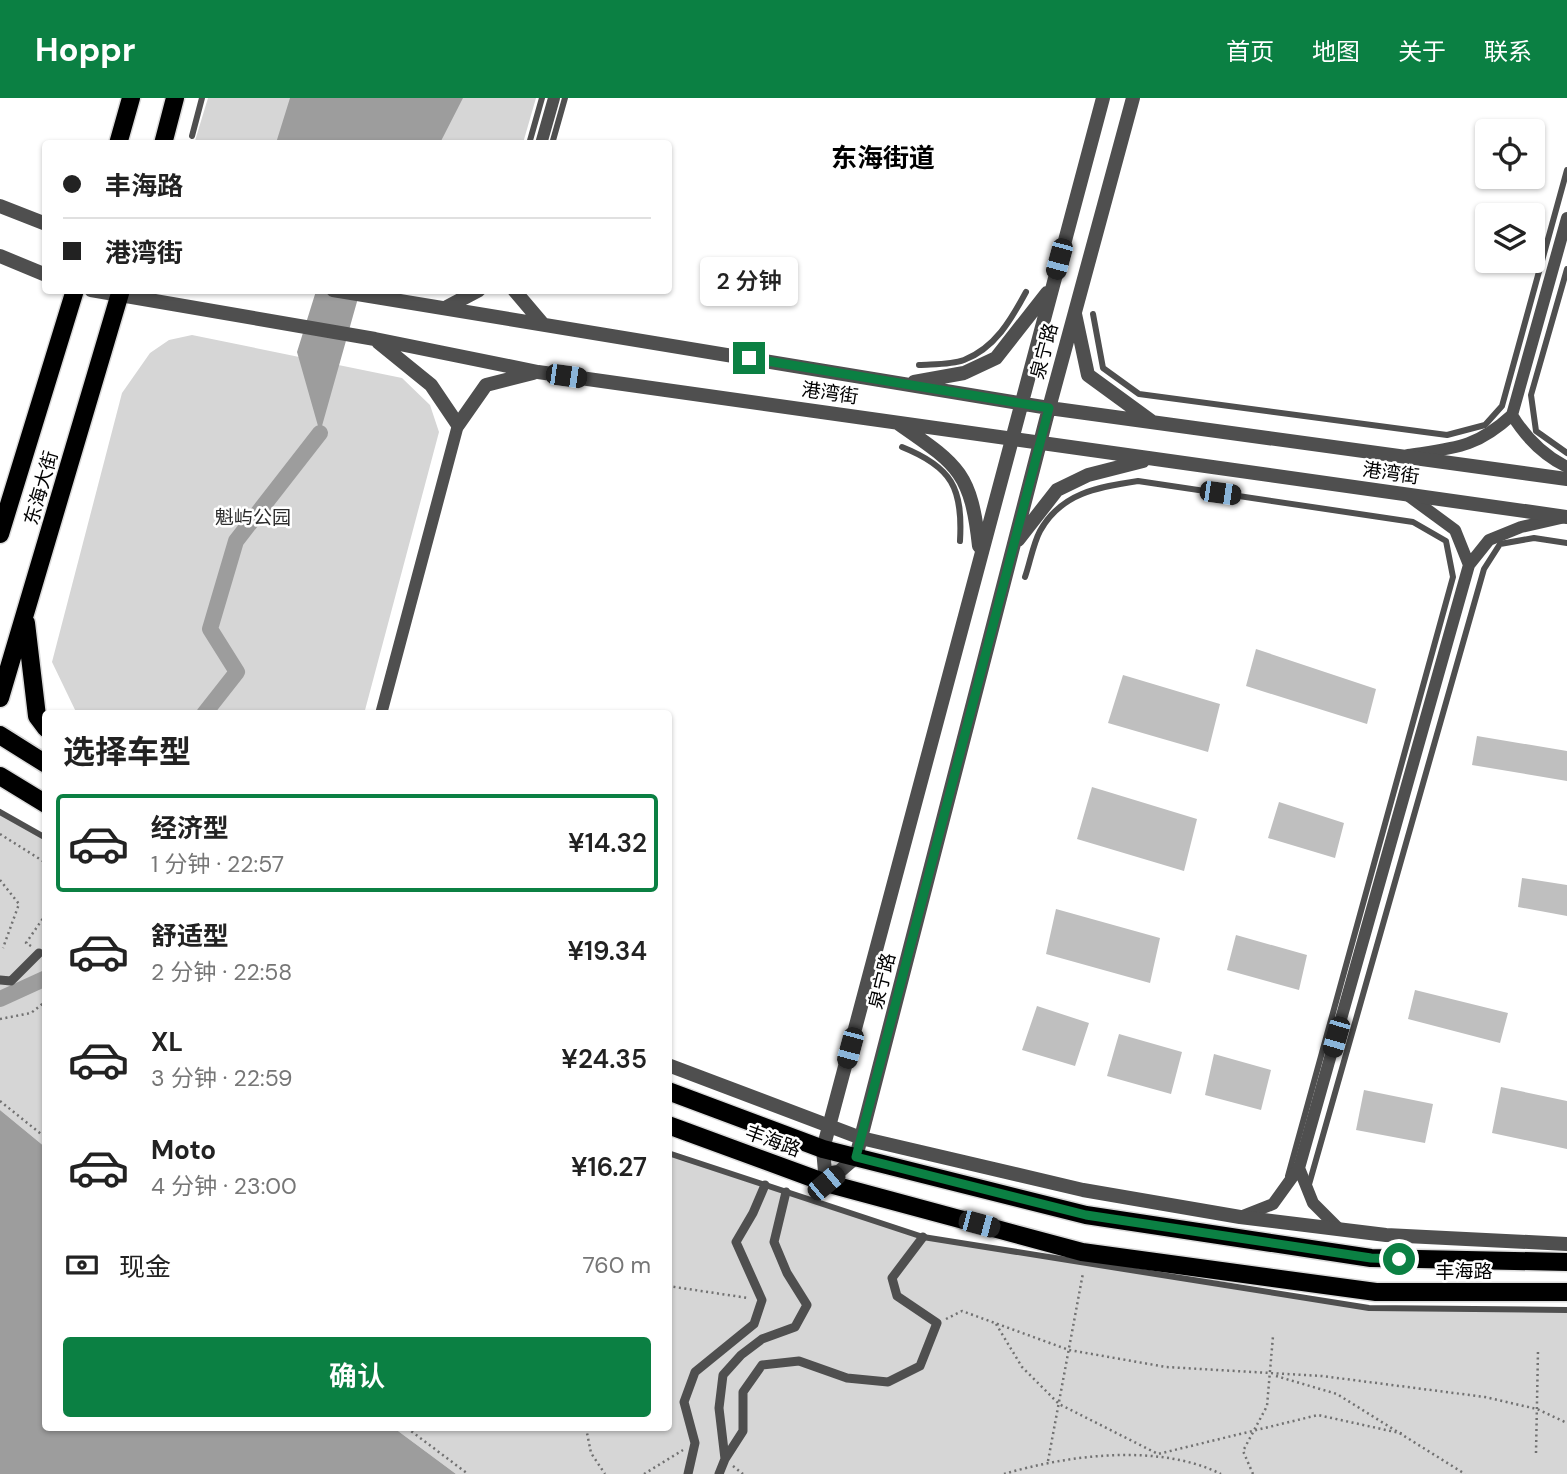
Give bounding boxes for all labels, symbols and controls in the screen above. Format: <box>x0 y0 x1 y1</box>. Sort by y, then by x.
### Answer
text: Hoppr <box>35 28 135 71</box>
text: 首页 <box>1226 36 1274 67</box>
text: 地图 <box>1312 36 1360 67</box>
text: 关于 <box>1398 36 1446 67</box>
text: 联系 <box>1484 36 1532 67</box>
map controls <box>1475 119 1545 273</box>
button: locate <box>1475 119 1545 189</box>
district label: 东海街道 <box>831 141 935 175</box>
text: 丰海路 <box>105 169 183 203</box>
button: layers <box>1475 203 1545 273</box>
text: 港湾街 <box>105 236 183 270</box>
car <box>1044 236 1075 282</box>
callout: 2 分钟 <box>700 257 798 306</box>
text: 2 分钟 <box>717 266 781 296</box>
street label: 泉宁路 <box>1025 320 1063 382</box>
route end <box>733 342 765 374</box>
car <box>544 363 589 389</box>
street label: 港湾街 <box>800 377 860 409</box>
street label: 东海大街 <box>19 448 63 528</box>
street label: 港湾街 <box>1361 457 1421 489</box>
car <box>1198 480 1243 506</box>
park label: 魁屿公园 <box>215 505 291 530</box>
text: 选择车型 <box>63 731 191 773</box>
text: 经济型 <box>151 811 229 845</box>
icon: car <box>67 812 130 875</box>
text: ¥14.32 <box>568 826 647 860</box>
text: 1 分钟 · 22:57 <box>151 849 284 879</box>
text: 舒适型 <box>151 919 229 953</box>
icon: car <box>67 920 130 983</box>
text: ¥19.34 <box>567 934 647 968</box>
street label: 泉宁路 <box>863 950 901 1012</box>
text: 2 分钟 · 22:58 <box>151 957 292 987</box>
car <box>1321 1014 1352 1060</box>
text: XL <box>151 1025 183 1059</box>
car <box>835 1025 866 1071</box>
icon: car <box>67 1028 130 1091</box>
text: ¥24.35 <box>561 1042 647 1076</box>
text: 3 分钟 · 22:59 <box>151 1063 292 1093</box>
street label: 丰海路 <box>742 1120 804 1162</box>
text: Moto <box>151 1133 216 1167</box>
icon: car <box>67 1136 130 1199</box>
text: ¥16.27 <box>571 1150 647 1184</box>
car <box>804 1161 849 1205</box>
text: 4 分钟 · 23:00 <box>151 1171 297 1201</box>
car <box>956 1208 1003 1240</box>
route start <box>1383 1243 1415 1275</box>
icon: cash <box>63 1246 101 1284</box>
text: 现金 <box>119 1250 171 1284</box>
text: 760 m <box>583 1250 651 1280</box>
street label: 丰海路 <box>1435 1259 1493 1284</box>
button: 确认 <box>63 1337 651 1417</box>

